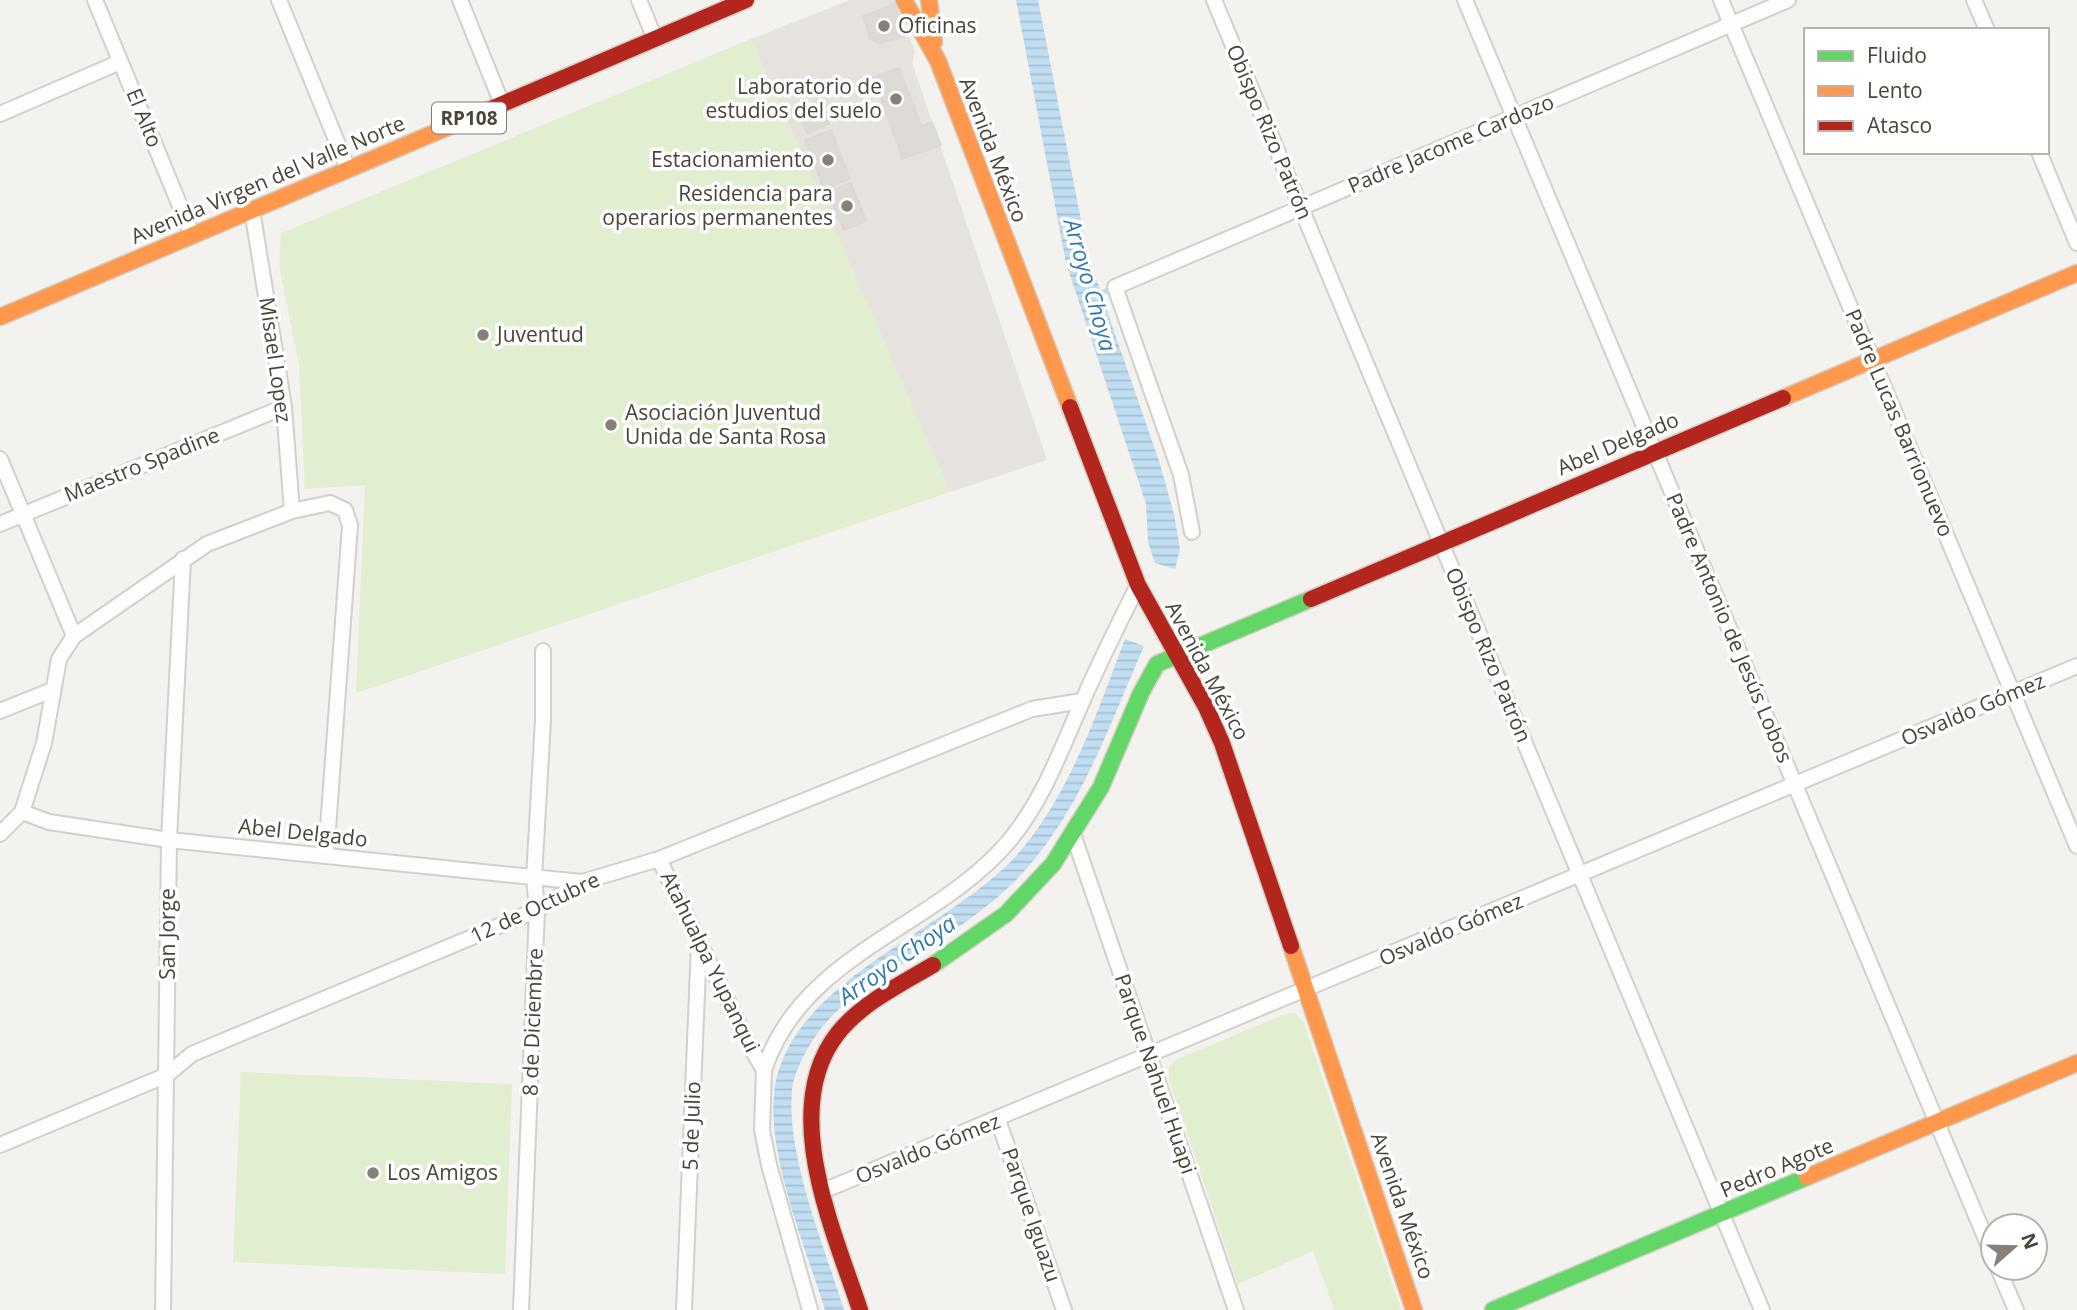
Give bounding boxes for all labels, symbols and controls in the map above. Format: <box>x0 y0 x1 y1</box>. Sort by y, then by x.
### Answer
place label: Oficinas <box>898 11 977 39</box>
marker: Oficinas <box>876 18 892 34</box>
legend <box>1804 28 2049 154</box>
street label: Obispo Rizo Patrón <box>1220 40 1319 223</box>
text: Fluido <box>1867 41 1927 69</box>
place label: Laboratorio de estudios del suelo <box>706 72 882 124</box>
street label: Avenida México <box>953 73 1034 226</box>
text: Lento <box>1867 76 1923 104</box>
street label: El Alto <box>120 84 169 151</box>
street label: Padre Jacome Cardozo <box>1343 87 1558 199</box>
marker: Laboratorio de estudios del suelo <box>888 91 904 107</box>
road number: RP108 <box>432 102 506 134</box>
street label: Avenida Virgen del Valle Norte <box>126 108 409 250</box>
text: Atasco <box>1867 111 1932 139</box>
place label: Estacionamiento <box>651 145 814 173</box>
marker: Estacionamiento <box>820 152 836 168</box>
place label: Residencia para operarios permanentes <box>602 179 833 231</box>
marker: Residencia para operarios permanentes <box>839 198 855 214</box>
water label: Arroyo Choya <box>1056 213 1125 355</box>
street label: Misael Lopez <box>253 295 299 425</box>
street label: Padre Lucas Barrionuevo <box>1839 304 1961 541</box>
place label: Juventud <box>495 320 584 348</box>
marker: Juventud <box>475 327 491 343</box>
place label: Asociación Juventud Unida de Santa Rosa <box>625 398 827 450</box>
street label: Abel Delgado <box>1553 405 1683 481</box>
marker: Asociación Juventud Unida de Santa Rosa <box>603 417 619 433</box>
street label: Maestro Spadine <box>60 420 224 508</box>
street label: Padre Antonio de Jesús Lobos <box>1660 488 1800 767</box>
street label: Obispo Rizo Patrón <box>1439 563 1538 746</box>
street label: Avenida México <box>1160 596 1256 745</box>
street label: Osvaldo Gómez <box>1896 666 2049 752</box>
street label: Abel Delgado <box>237 811 369 853</box>
street label: 12 de Octubre <box>465 865 604 949</box>
street label: Atahualpa Yupanqui <box>655 866 767 1057</box>
street label: Osvaldo Gómez <box>1374 886 1527 972</box>
street label: San Jorge <box>153 888 181 980</box>
water label: Arroyo Choya <box>830 907 962 1013</box>
street label: 8 de Diciembre <box>515 948 549 1096</box>
street label: Parque Nahuel Huapi <box>1109 970 1203 1177</box>
street label: 5 de Julio <box>675 1081 707 1171</box>
street label: Osvaldo Gómez <box>851 1106 1004 1190</box>
street label: Avenida México <box>1365 1129 1441 1283</box>
street label: Pedro Agote <box>1716 1131 1838 1204</box>
street label: Parque Iguazu <box>996 1144 1068 1286</box>
place label: Los Amigos <box>387 1158 498 1186</box>
marker: Los Amigos <box>365 1165 381 1181</box>
north arrow <box>1979 1212 2049 1282</box>
text: N <box>2015 1229 2045 1253</box>

